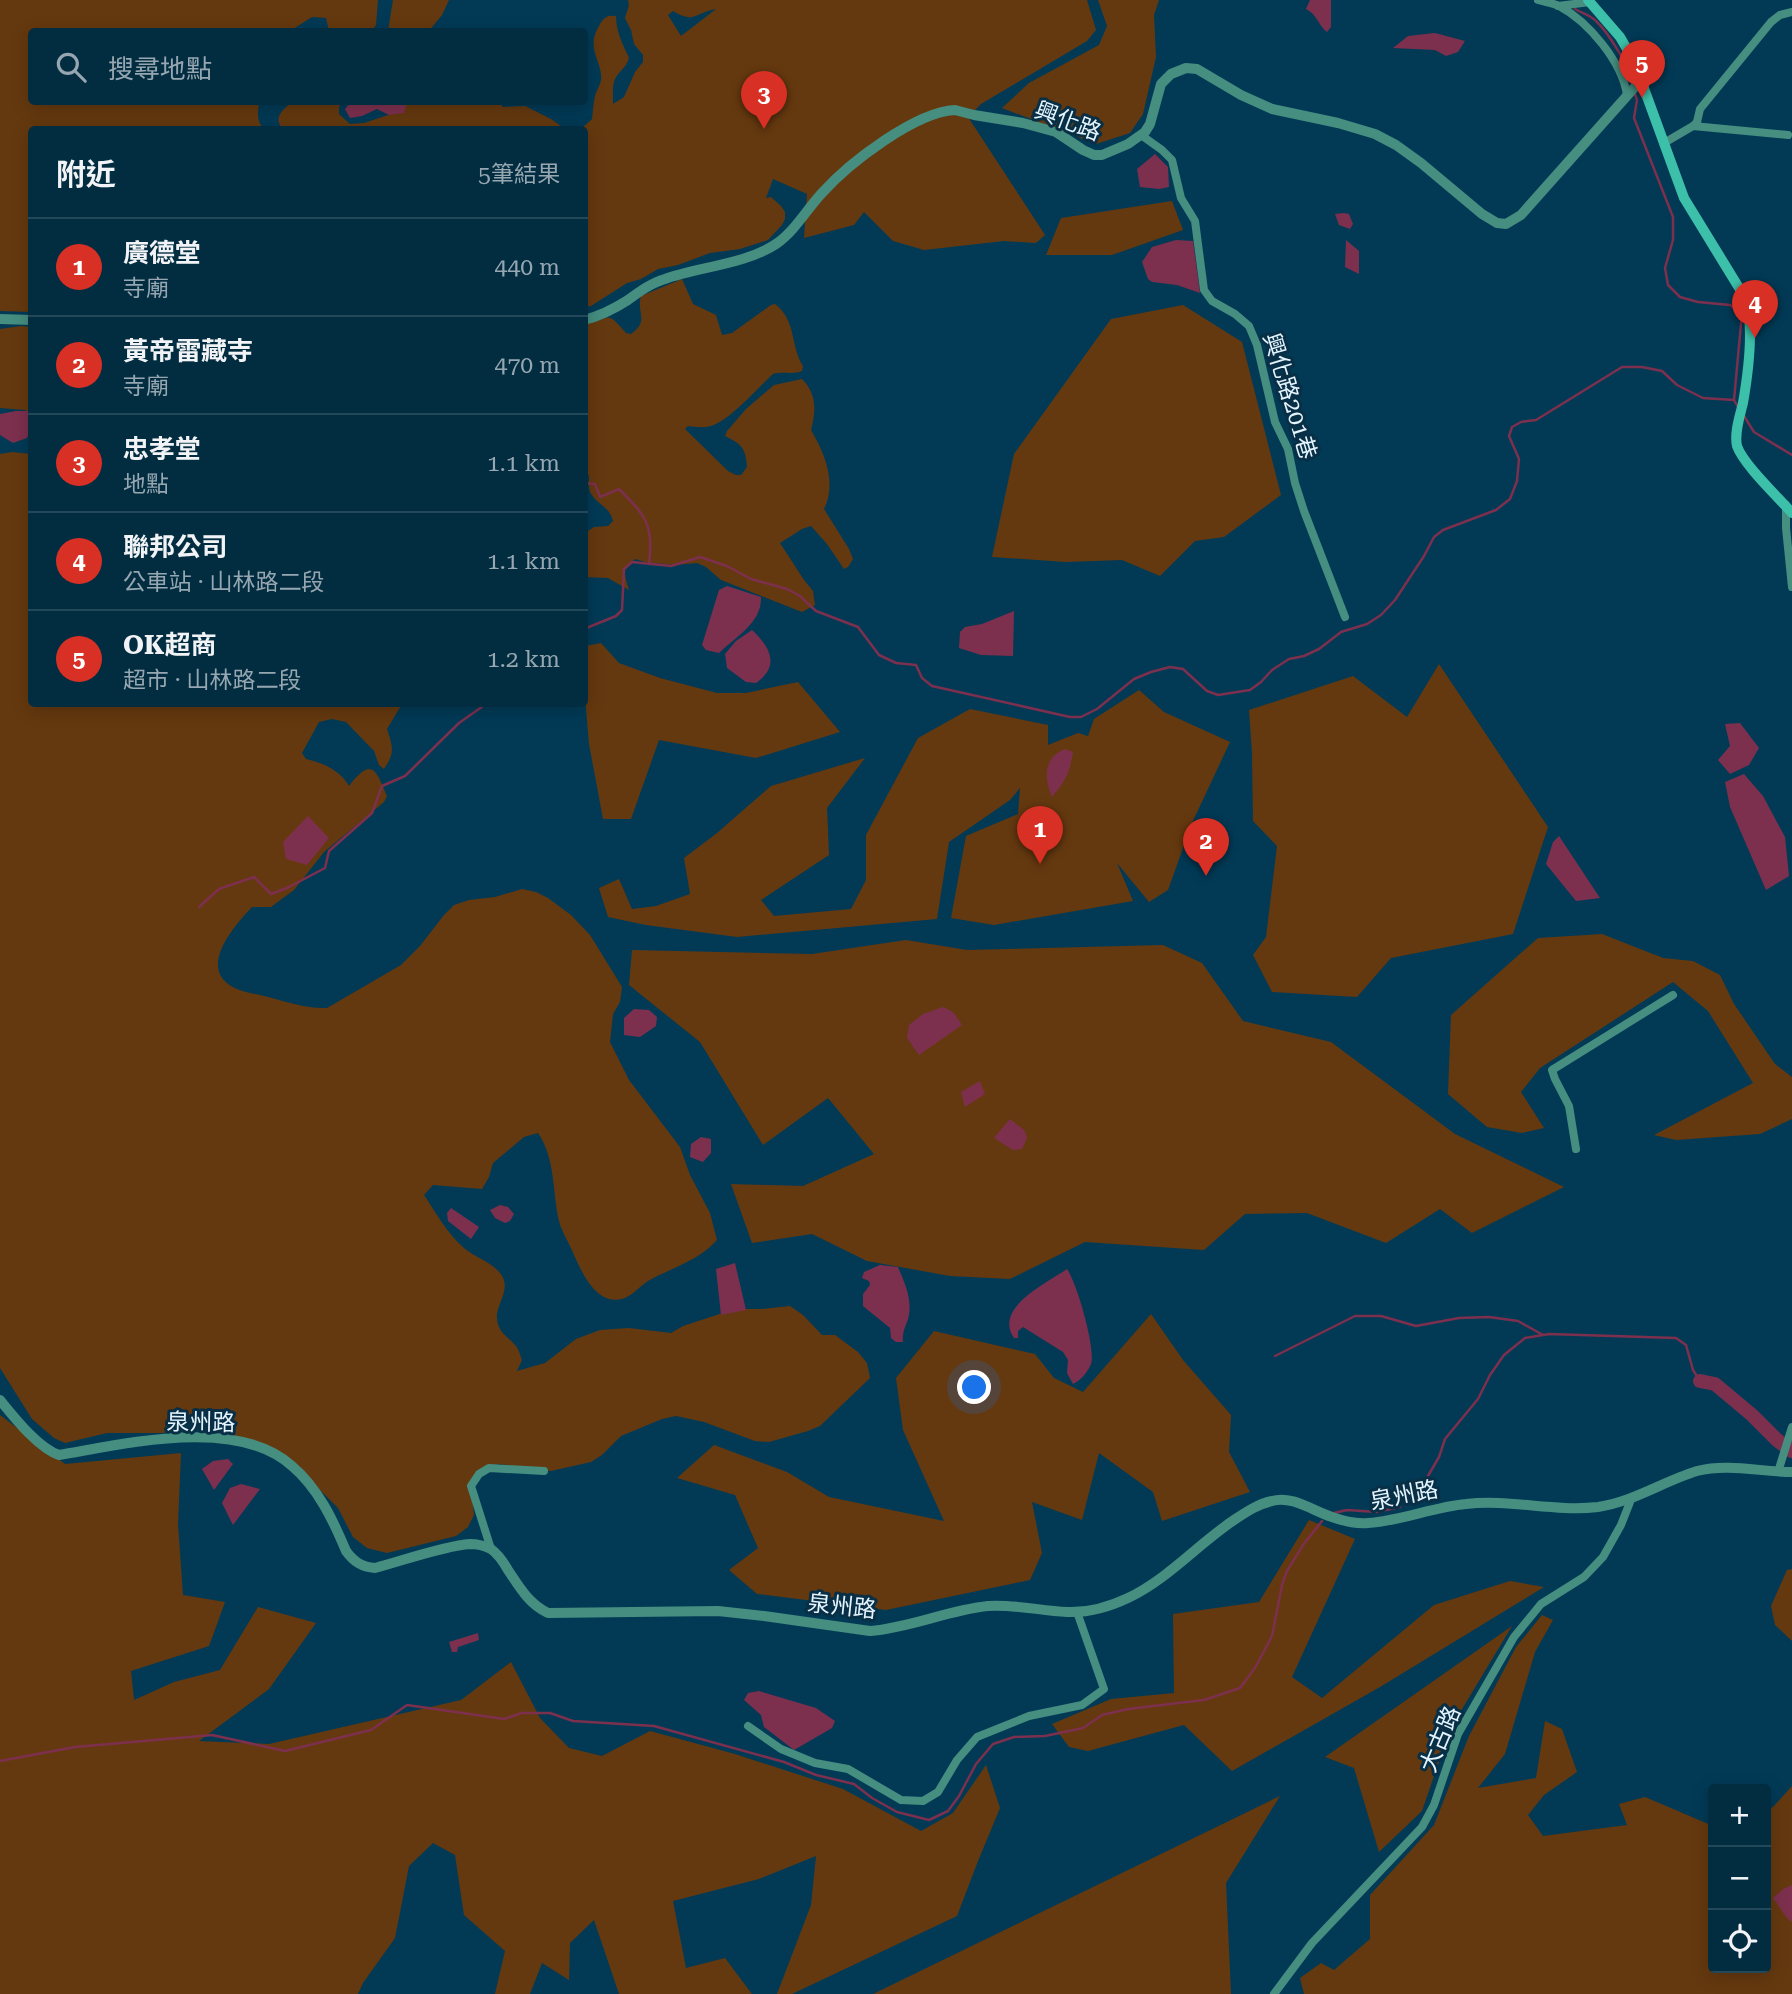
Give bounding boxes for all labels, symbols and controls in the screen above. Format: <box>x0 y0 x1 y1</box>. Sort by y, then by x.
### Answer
search box <box>28 28 588 105</box>
pin: 5 <box>1619 40 1665 98</box>
icon: search <box>52 48 90 86</box>
text: 搜尋地點 <box>108 54 212 84</box>
pin: 3 <box>741 71 787 129</box>
street label: 興化路 <box>1031 96 1105 146</box>
text: 附近 <box>56 157 116 192</box>
text: 5筆結果 <box>478 161 560 188</box>
text: 廣德堂 <box>123 238 201 268</box>
text: 1 <box>73 254 85 281</box>
text: 440 m <box>495 254 560 281</box>
text: 寺廟 <box>123 275 169 302</box>
pin: 4 <box>1732 280 1778 338</box>
street label: 興化路201巷 <box>1258 330 1322 463</box>
text: 黃帝雷藏寺 <box>123 336 253 366</box>
text: 2 <box>73 352 85 379</box>
text: 470 m <box>495 352 560 379</box>
text: 寺廟 <box>123 373 169 400</box>
text: 忠孝堂 <box>123 434 201 464</box>
text: 3 <box>73 450 85 477</box>
text: 1.1 km <box>487 450 560 477</box>
text: 地點 <box>123 471 169 498</box>
text: 聯邦公司 <box>123 532 227 562</box>
text: 4 <box>73 548 85 575</box>
text: 1.1 km <box>487 548 560 575</box>
text: 公車站 · 山林路二段 <box>123 569 324 596</box>
text: OK超商 <box>123 630 216 660</box>
text: 5 <box>73 646 85 673</box>
text: 1.2 km <box>487 646 560 673</box>
text: 超市 · 山林路二段 <box>123 667 301 694</box>
pin: 1 <box>1017 806 1063 864</box>
pin: 2 <box>1183 818 1229 876</box>
your location <box>957 1370 991 1404</box>
street label: 泉州路 <box>166 1408 236 1437</box>
street label: 泉州路 <box>1368 1476 1441 1515</box>
street label: 泉州路 <box>806 1589 878 1624</box>
street label: 大古路 <box>1415 1702 1466 1776</box>
map controls <box>1708 1784 1771 1973</box>
button: + <box>1708 1784 1771 1847</box>
button: − <box>1708 1847 1771 1910</box>
button: locate <box>1708 1910 1771 1973</box>

